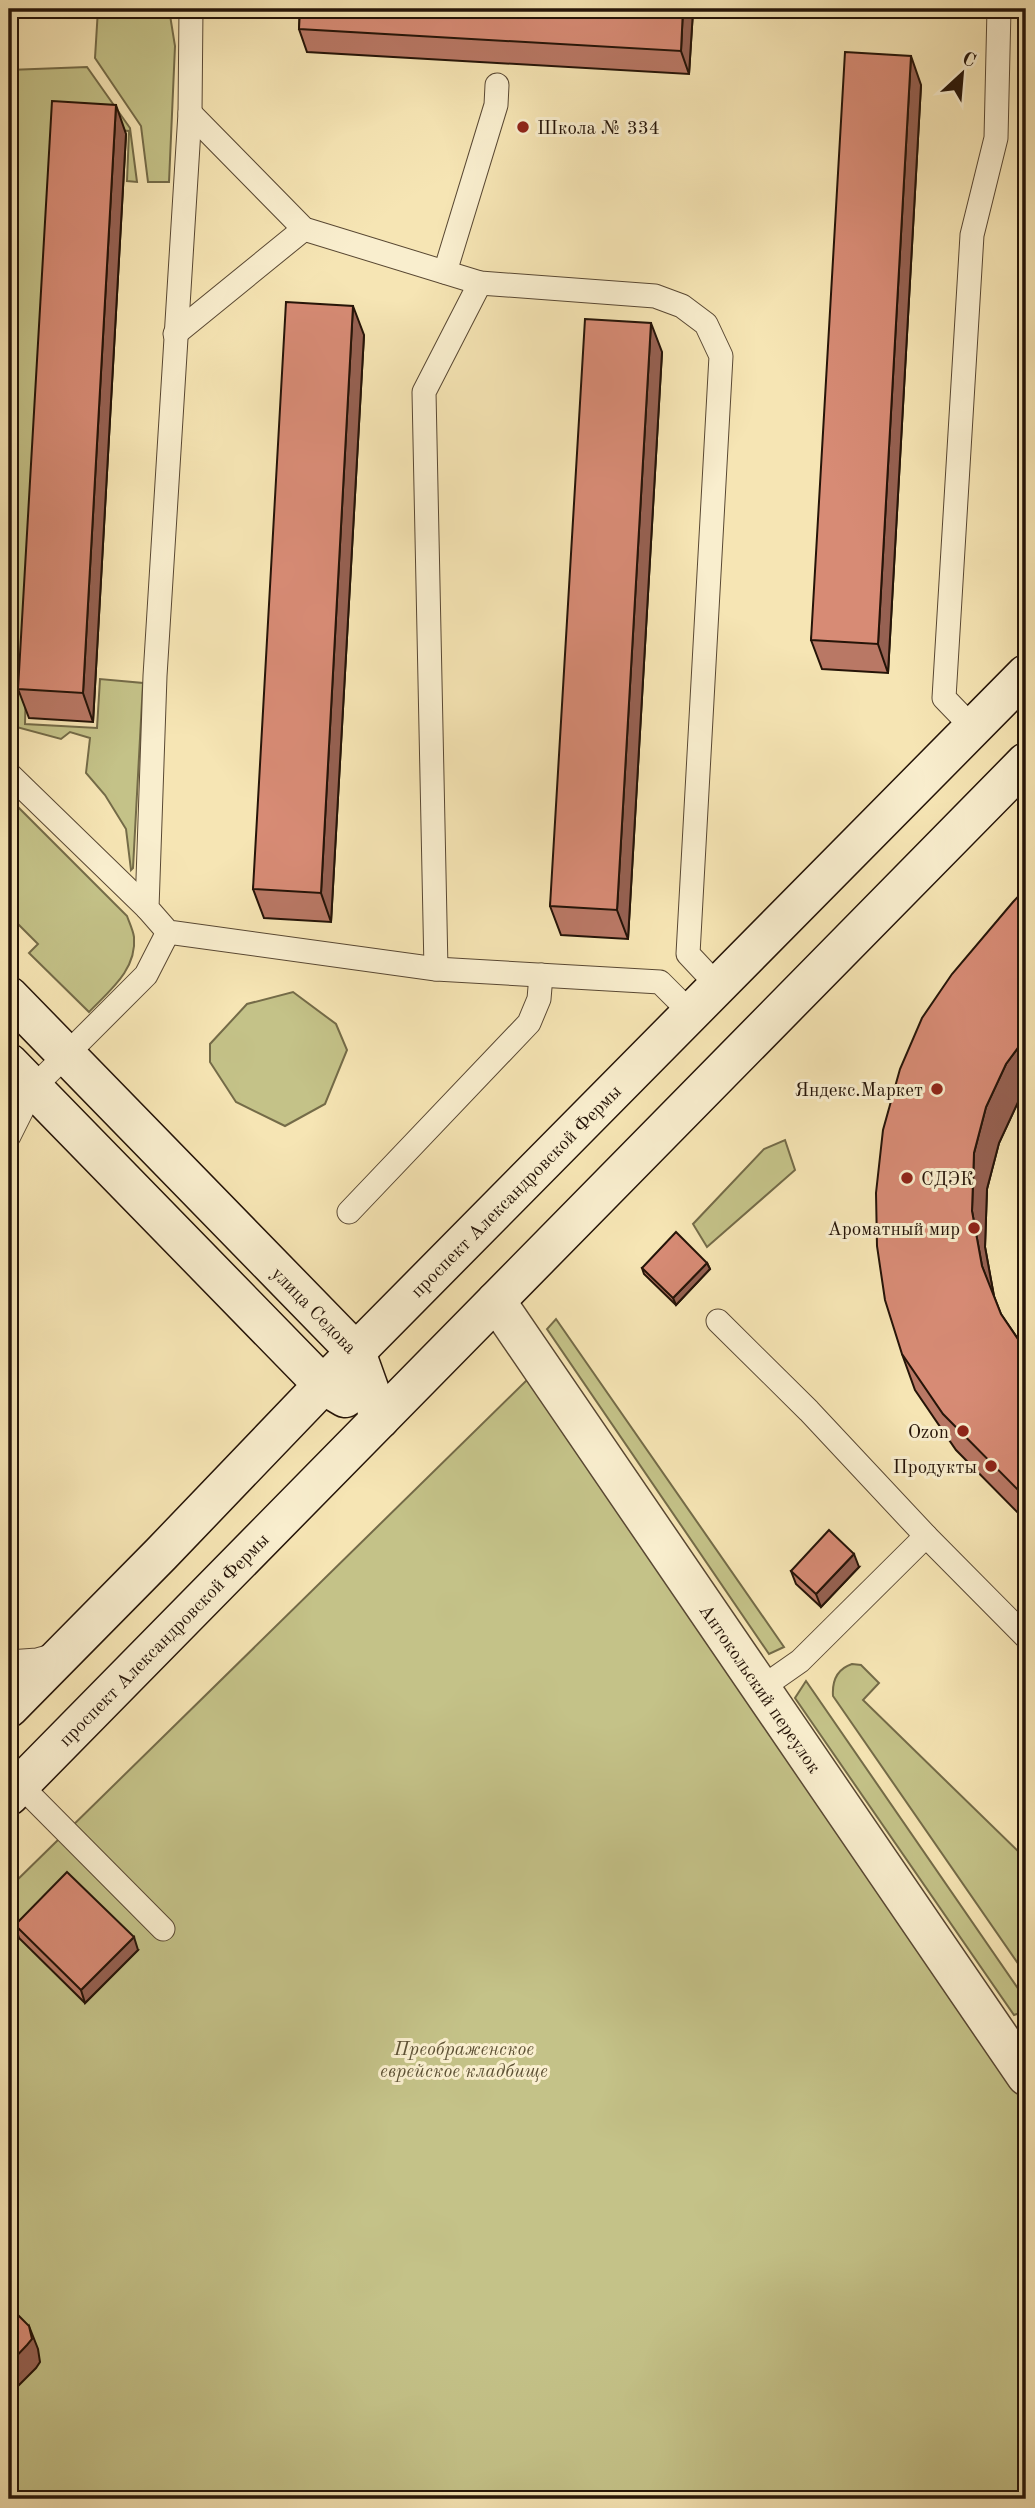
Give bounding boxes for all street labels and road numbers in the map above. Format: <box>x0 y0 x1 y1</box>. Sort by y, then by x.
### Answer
street label: проспект Александровской Фермы <box>408 1082 626 1302</box>
street label: улица Седова <box>267 1264 359 1359</box>
street label: проспект Александровской Фермы <box>57 1531 274 1751</box>
street label: Антокольский переулок <box>694 1602 823 1778</box>

